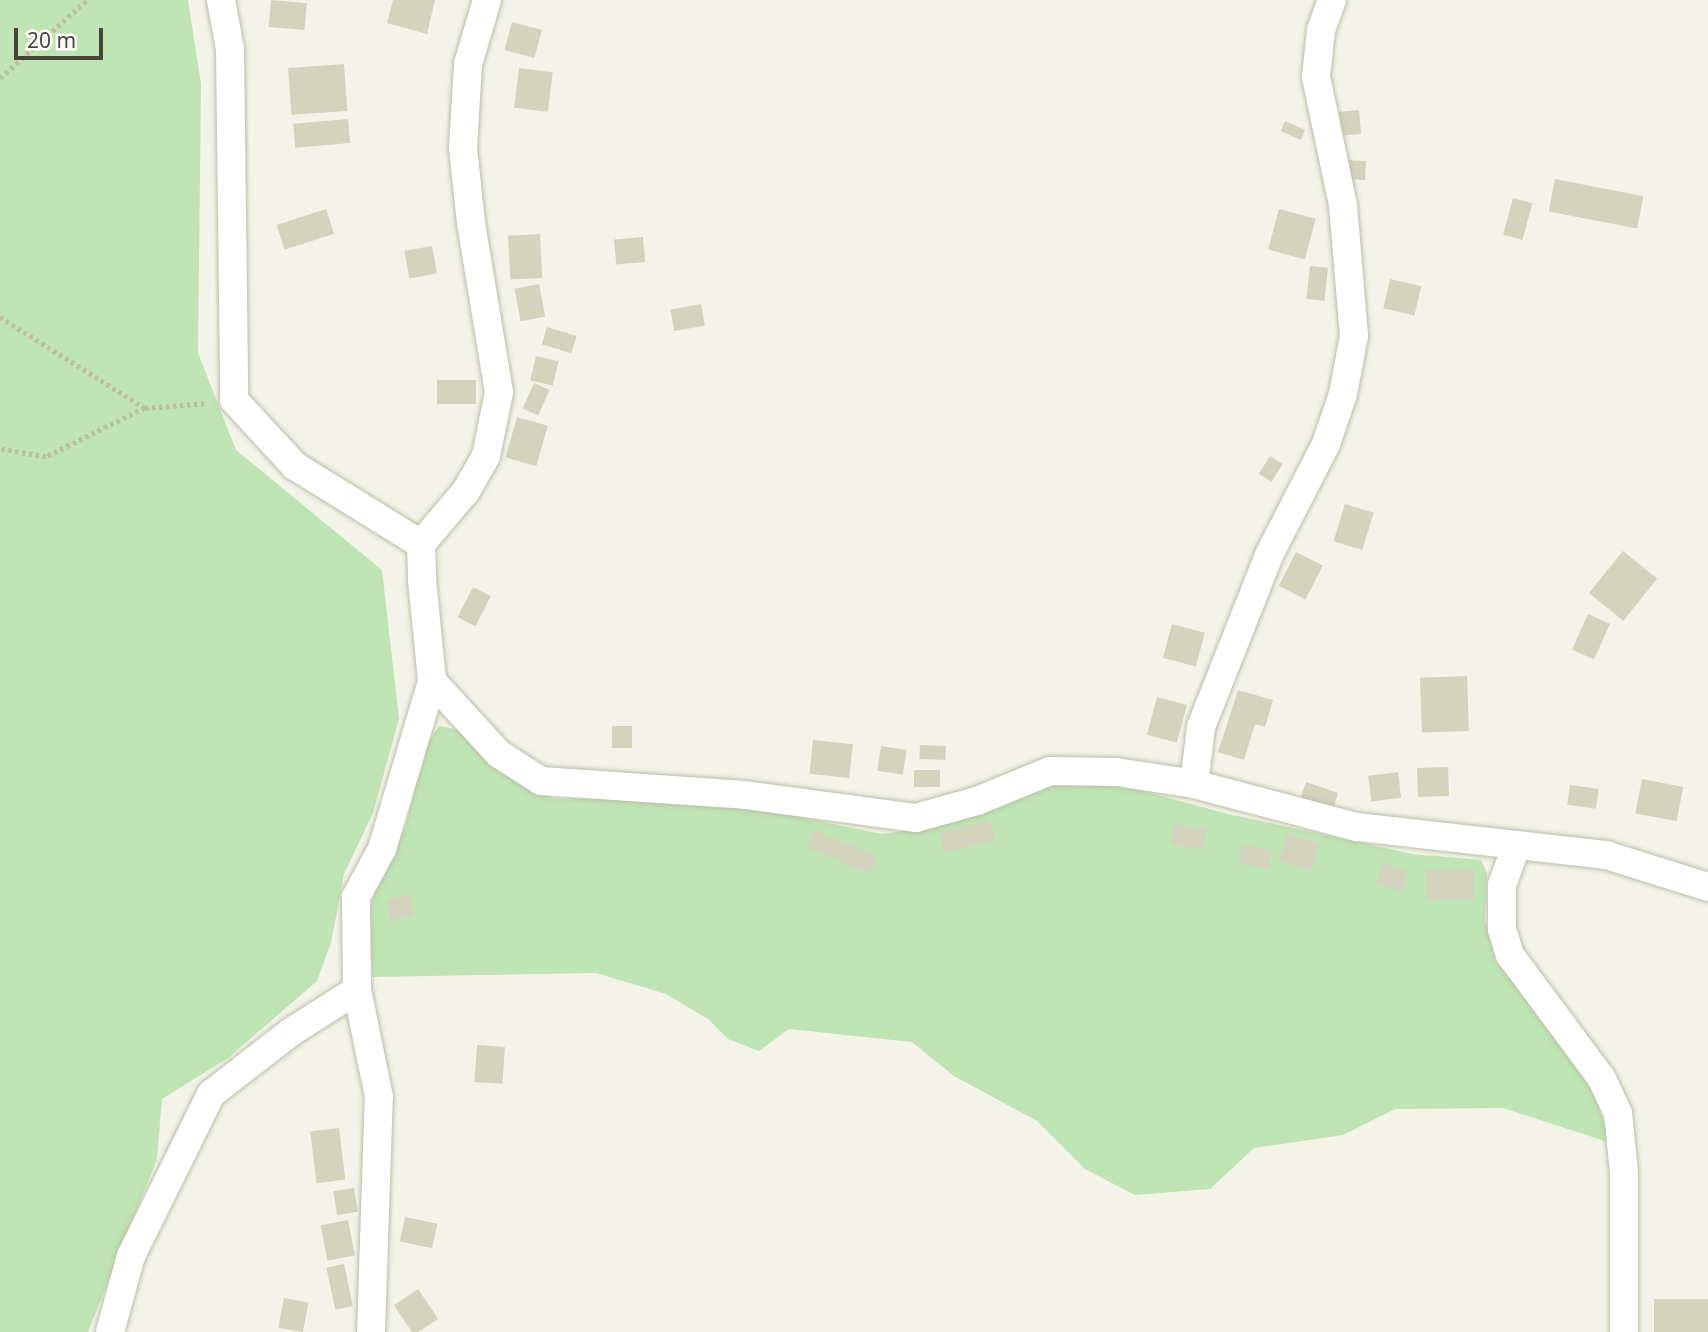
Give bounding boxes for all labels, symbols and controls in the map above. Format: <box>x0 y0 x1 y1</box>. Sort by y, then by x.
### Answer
scale bar <box>18 14 107 58</box>
text: 20 m <box>27 26 76 54</box>

